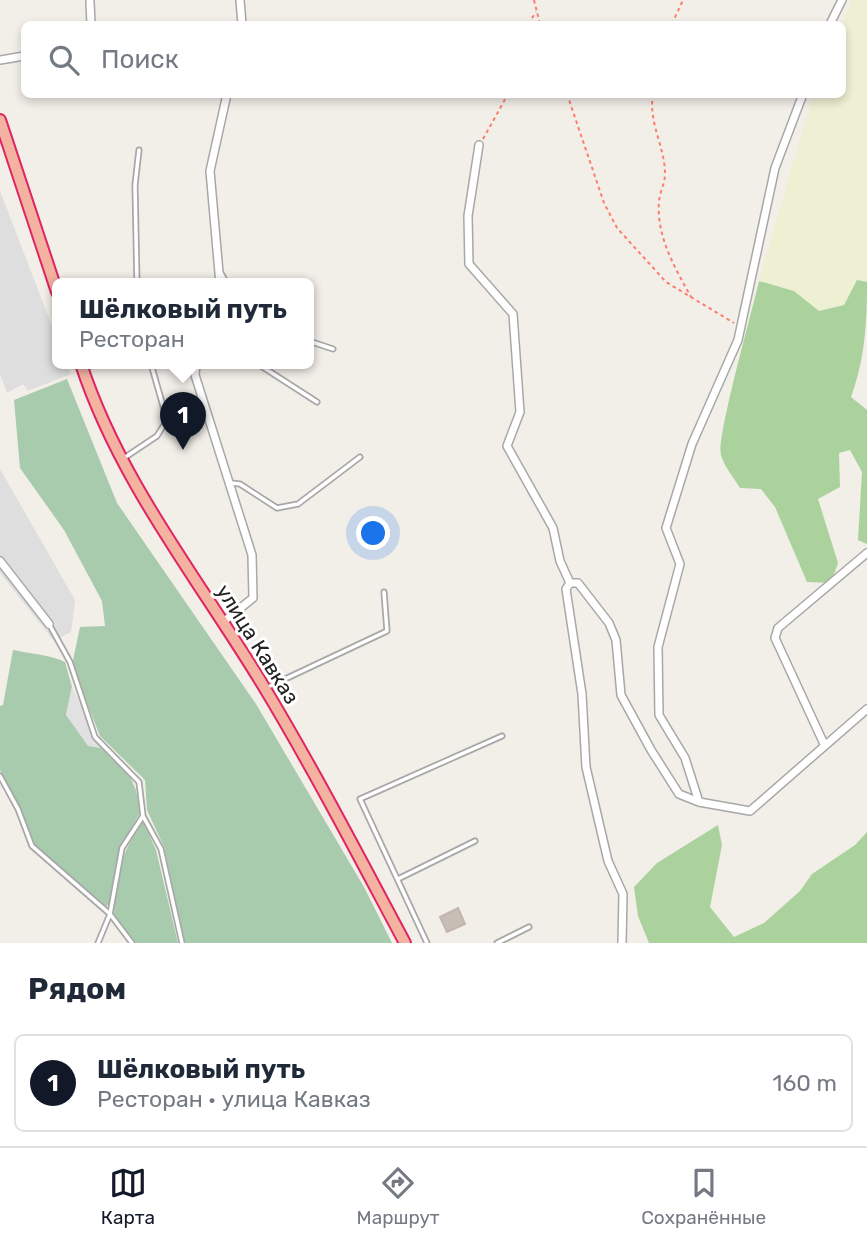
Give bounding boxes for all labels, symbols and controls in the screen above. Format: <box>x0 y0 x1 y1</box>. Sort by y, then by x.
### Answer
search box <box>21 21 846 98</box>
icon: search <box>45 41 83 79</box>
text: Поиск <box>101 44 179 75</box>
popup <box>52 278 314 369</box>
text: Шёлковый путь <box>79 294 287 325</box>
text: Ресторан <box>79 325 185 353</box>
pin: 1 <box>160 392 206 450</box>
your location <box>356 516 390 550</box>
street label: улица Кавказ <box>211 580 305 708</box>
text: Рядом <box>28 971 126 1007</box>
text: Шёлковый путь <box>97 1054 305 1085</box>
text: 1 <box>47 1069 59 1097</box>
text: 160 m <box>773 1069 837 1097</box>
text: Ресторан · улица Кавказ <box>97 1085 371 1113</box>
tab: Карта <box>101 1164 155 1229</box>
tab: Маршрут <box>357 1164 440 1229</box>
tab: Сохранённые <box>641 1164 766 1229</box>

